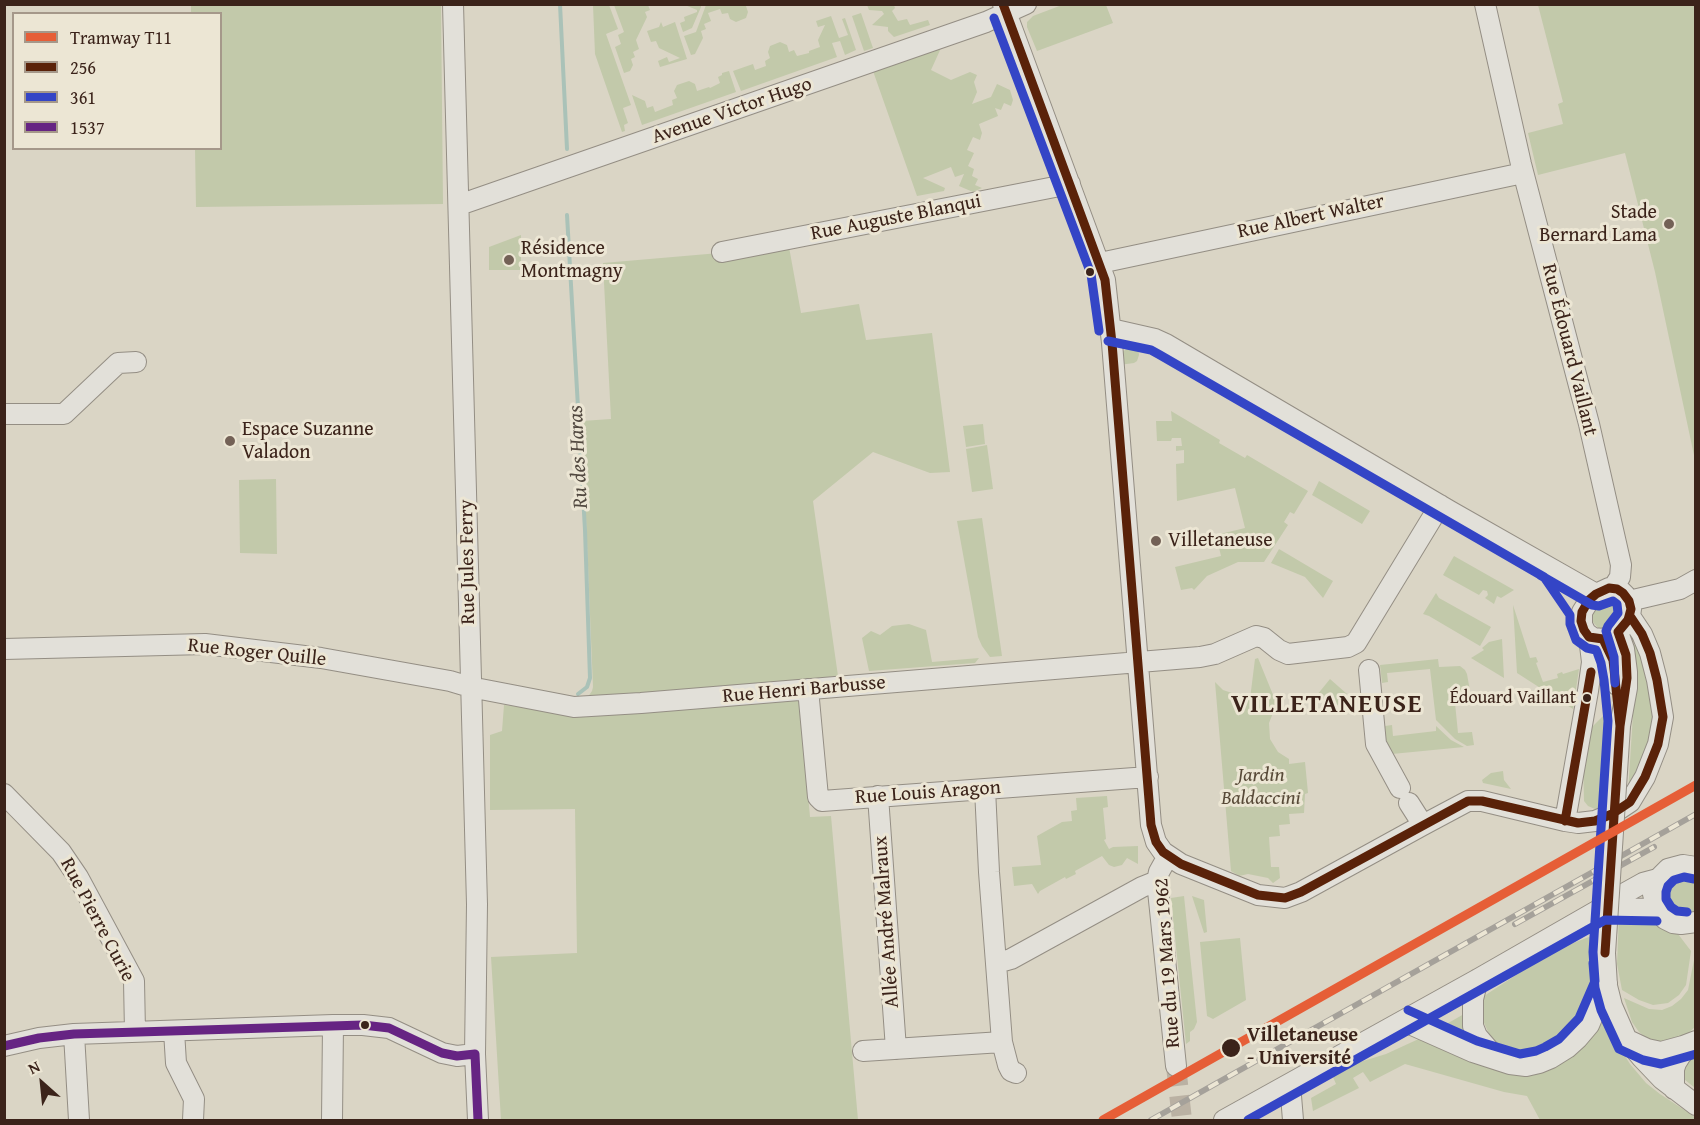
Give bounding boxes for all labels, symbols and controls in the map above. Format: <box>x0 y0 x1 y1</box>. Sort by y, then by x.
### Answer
legend <box>12 12 222 150</box>
text: Tramway T11 <box>70 24 172 51</box>
text: 256 <box>70 54 96 81</box>
street label: Avenue Victor Hugo <box>649 72 815 150</box>
text: 361 <box>70 84 96 111</box>
text: 1537 <box>70 114 105 141</box>
street label: Rue Auguste Blanqui <box>809 190 983 246</box>
street label: Rue Albert Walter <box>1235 190 1387 244</box>
place label: Stade Bernard Lama <box>1539 201 1657 248</box>
marker: Stade Bernard Lama <box>1662 217 1676 231</box>
place label: Résidence Montmagny <box>521 237 623 284</box>
marker: Résidence Montmagny <box>502 253 516 267</box>
street label: Rue Édouard Vaillant <box>1536 261 1602 439</box>
unlabelled marker <box>1084 266 1096 278</box>
water label: Ru des Haras <box>564 405 594 509</box>
place label: Espace Suzanne Valadon <box>242 418 374 465</box>
marker: Espace Suzanne Valadon <box>223 434 237 448</box>
street label: Rue Jules Ferry <box>455 499 481 625</box>
place label: Villetaneuse <box>1168 529 1273 553</box>
marker: Villetaneuse <box>1149 534 1163 548</box>
street label: Rue Roger Quille <box>187 634 327 672</box>
street label: Rue Henri Barbusse <box>721 671 887 709</box>
place label: Édouard Vaillant <box>1450 687 1576 709</box>
district label: VILLETANEUSE <box>1231 689 1423 721</box>
marker: Édouard Vaillant <box>1581 692 1593 704</box>
park label: Jardin Baldaccini <box>1221 764 1301 811</box>
street label: Rue Louis Aragon <box>854 776 1002 810</box>
street label: Allée André Malraux <box>869 835 905 1009</box>
street label: Rue Pierre Curie <box>54 854 140 986</box>
street label: Rue du 19 Mars 1962 <box>1150 877 1186 1049</box>
unlabelled marker <box>359 1019 371 1031</box>
place label: Villetaneuse - Université <box>1247 1024 1358 1071</box>
marker: Villetaneuse - Université <box>1220 1037 1242 1059</box>
north arrow <box>12 1053 72 1113</box>
text: N <box>24 1054 44 1080</box>

